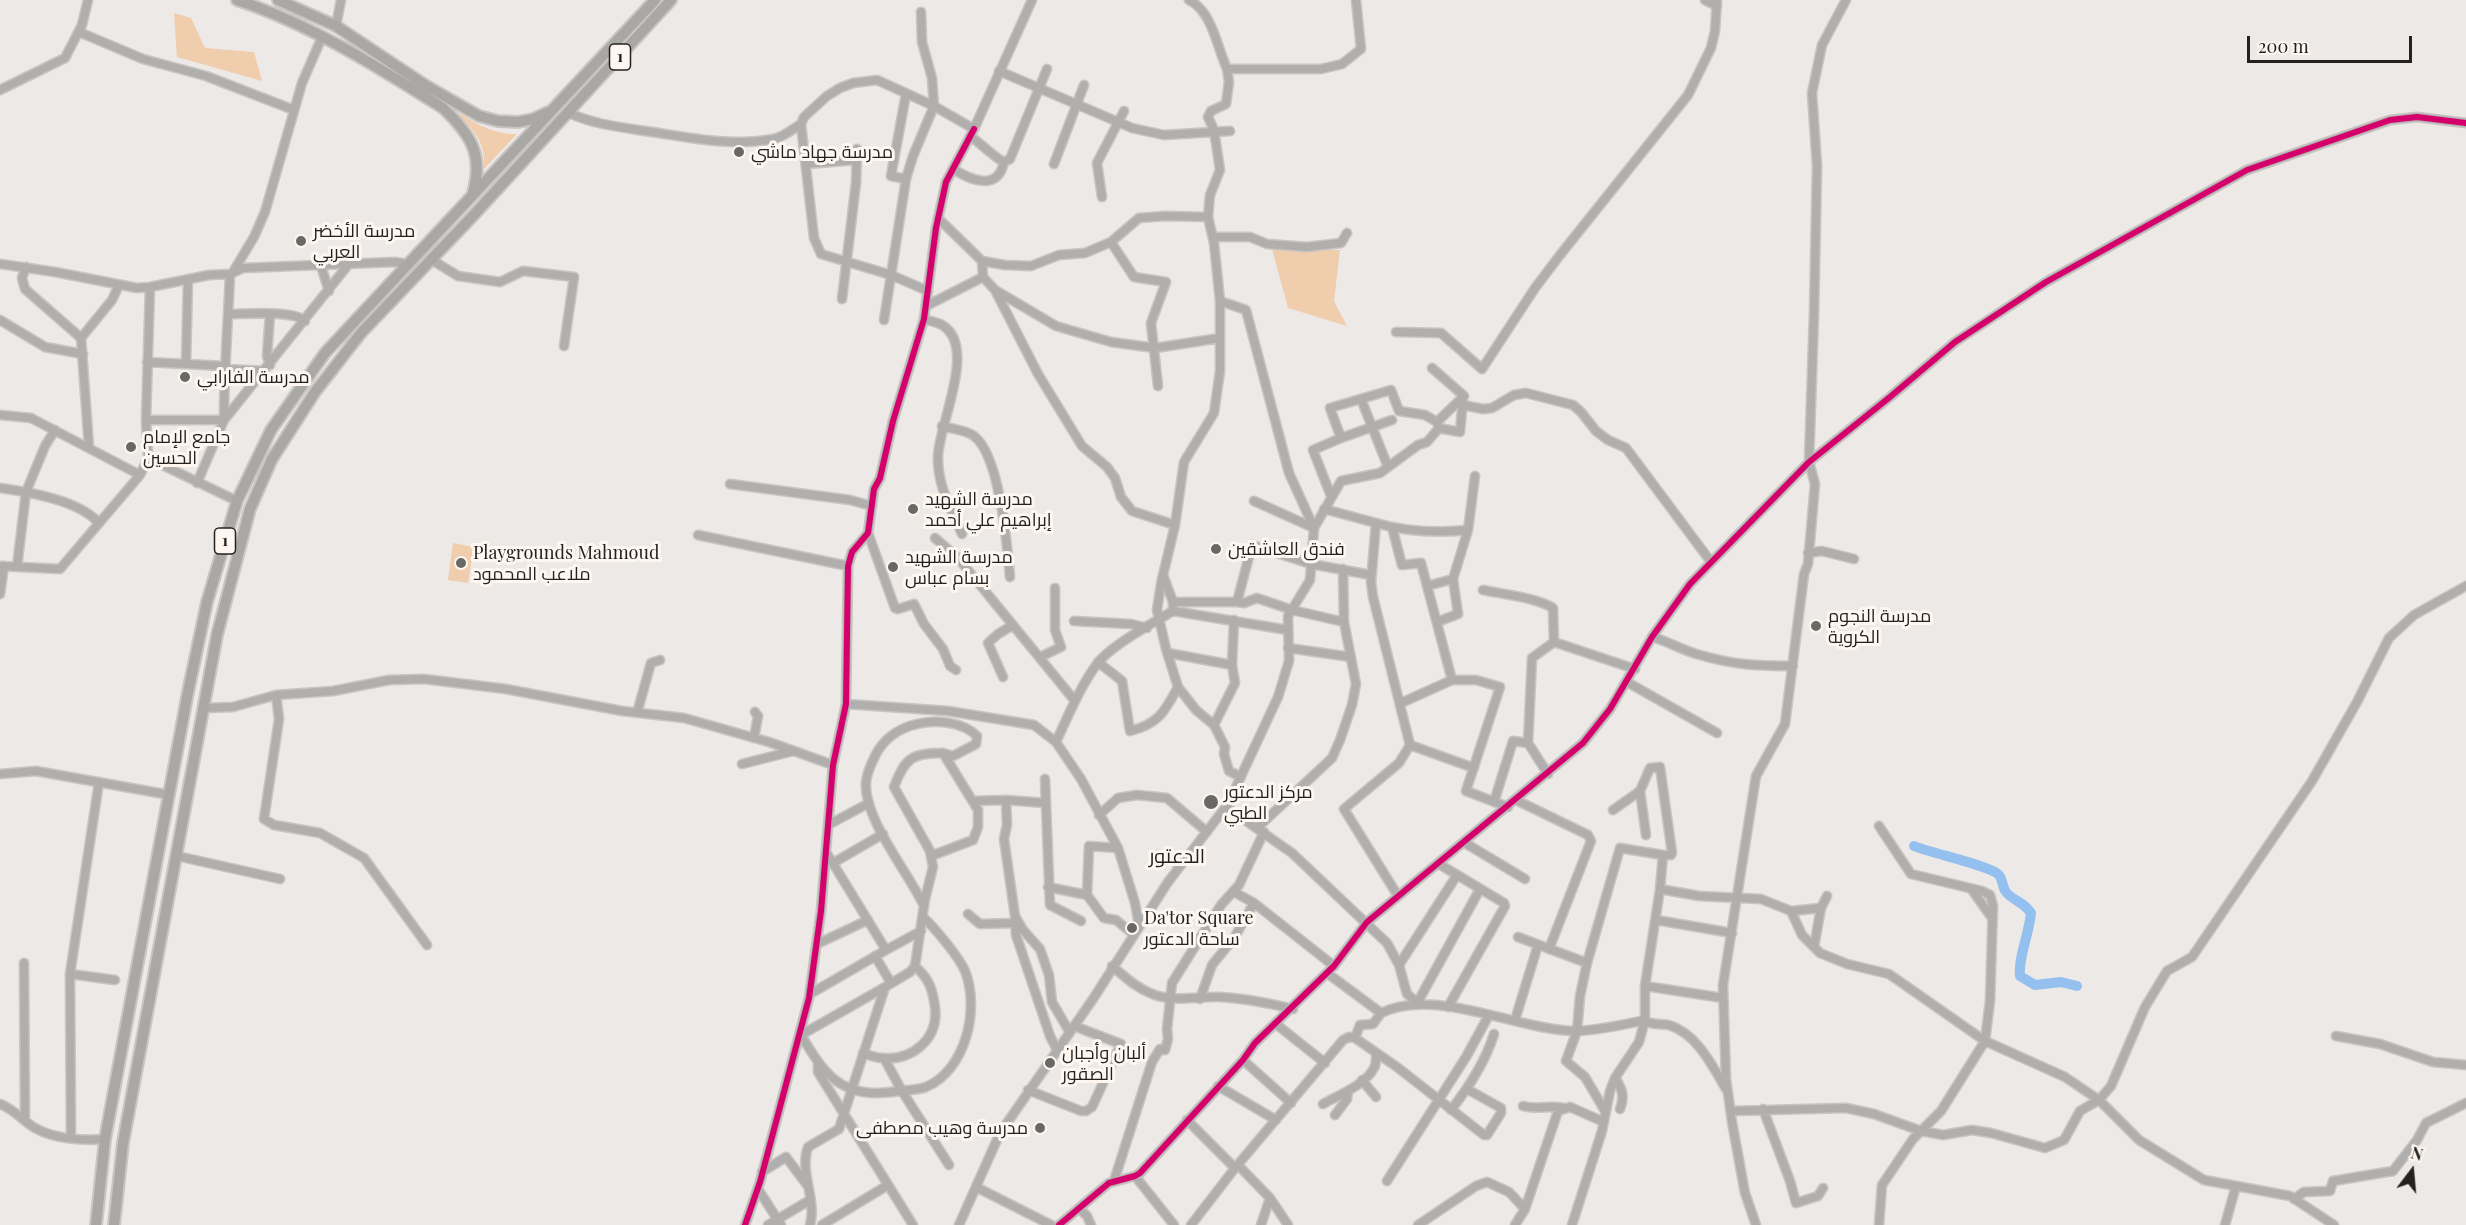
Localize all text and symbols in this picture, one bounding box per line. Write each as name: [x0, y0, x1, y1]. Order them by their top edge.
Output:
scale bar: [2250, 24, 2415, 62]
text: 200 m: [2258, 34, 2309, 58]
road number: 1: [610, 44, 630, 70]
place label: مدرسة جهاد ماشي: [751, 141, 893, 163]
marker: مدرسة جهاد ماشي: [732, 145, 746, 159]
place label: مدرسة الأخضر العربي: [313, 220, 415, 262]
marker: مدرسة الأخضر العربي: [294, 234, 308, 248]
place label: مدرسة الفارابي: [197, 366, 310, 388]
marker: مدرسة الفارابي: [178, 370, 192, 384]
place label: جامع الإمام الحسين: [143, 426, 230, 468]
marker: جامع الإمام الحسين: [124, 440, 138, 454]
place label: مدرسة الشهيد إبراهيم علي أحمد: [925, 488, 1052, 530]
marker: مدرسة الشهيد إبراهيم علي أحمد: [906, 502, 920, 516]
road number: 1: [214, 528, 236, 554]
place label: فندق العاشقين: [1228, 538, 1345, 560]
place label: Playgrounds Mahmoud ملاعب المحمود: [473, 542, 659, 584]
marker: فندق العاشقين: [1209, 542, 1223, 556]
place label: مدرسة الشهيد بسام عباس: [905, 546, 1013, 588]
marker: Playgrounds Mahmoud ملاعب المحمود: [454, 556, 468, 570]
marker: مدرسة الشهيد بسام عباس: [886, 560, 900, 574]
place label: مدرسة النجوم الكروية: [1828, 605, 1931, 648]
marker: مدرسة النجوم الكروية: [1809, 619, 1823, 633]
place label: مركز الدعتور الطبي: [1224, 781, 1313, 824]
marker: مركز الدعتور الطبي: [1202, 793, 1220, 811]
district label: الدعتور: [1149, 845, 1205, 869]
place label: Da'tor Square ساحة الدعتور: [1144, 907, 1254, 950]
marker: Da'tor Square ساحة الدعتور: [1125, 921, 1139, 935]
place label: ألبان وأجبان الصقور: [1062, 1042, 1146, 1084]
marker: ألبان وأجبان الصقور: [1043, 1056, 1057, 1070]
place label: مدرسة وهيب مصطفى: [856, 1117, 1028, 1139]
marker: مدرسة وهيب مصطفى: [1033, 1121, 1047, 1135]
north arrow: [2382, 1141, 2442, 1201]
text: N: [2409, 1142, 2426, 1165]

